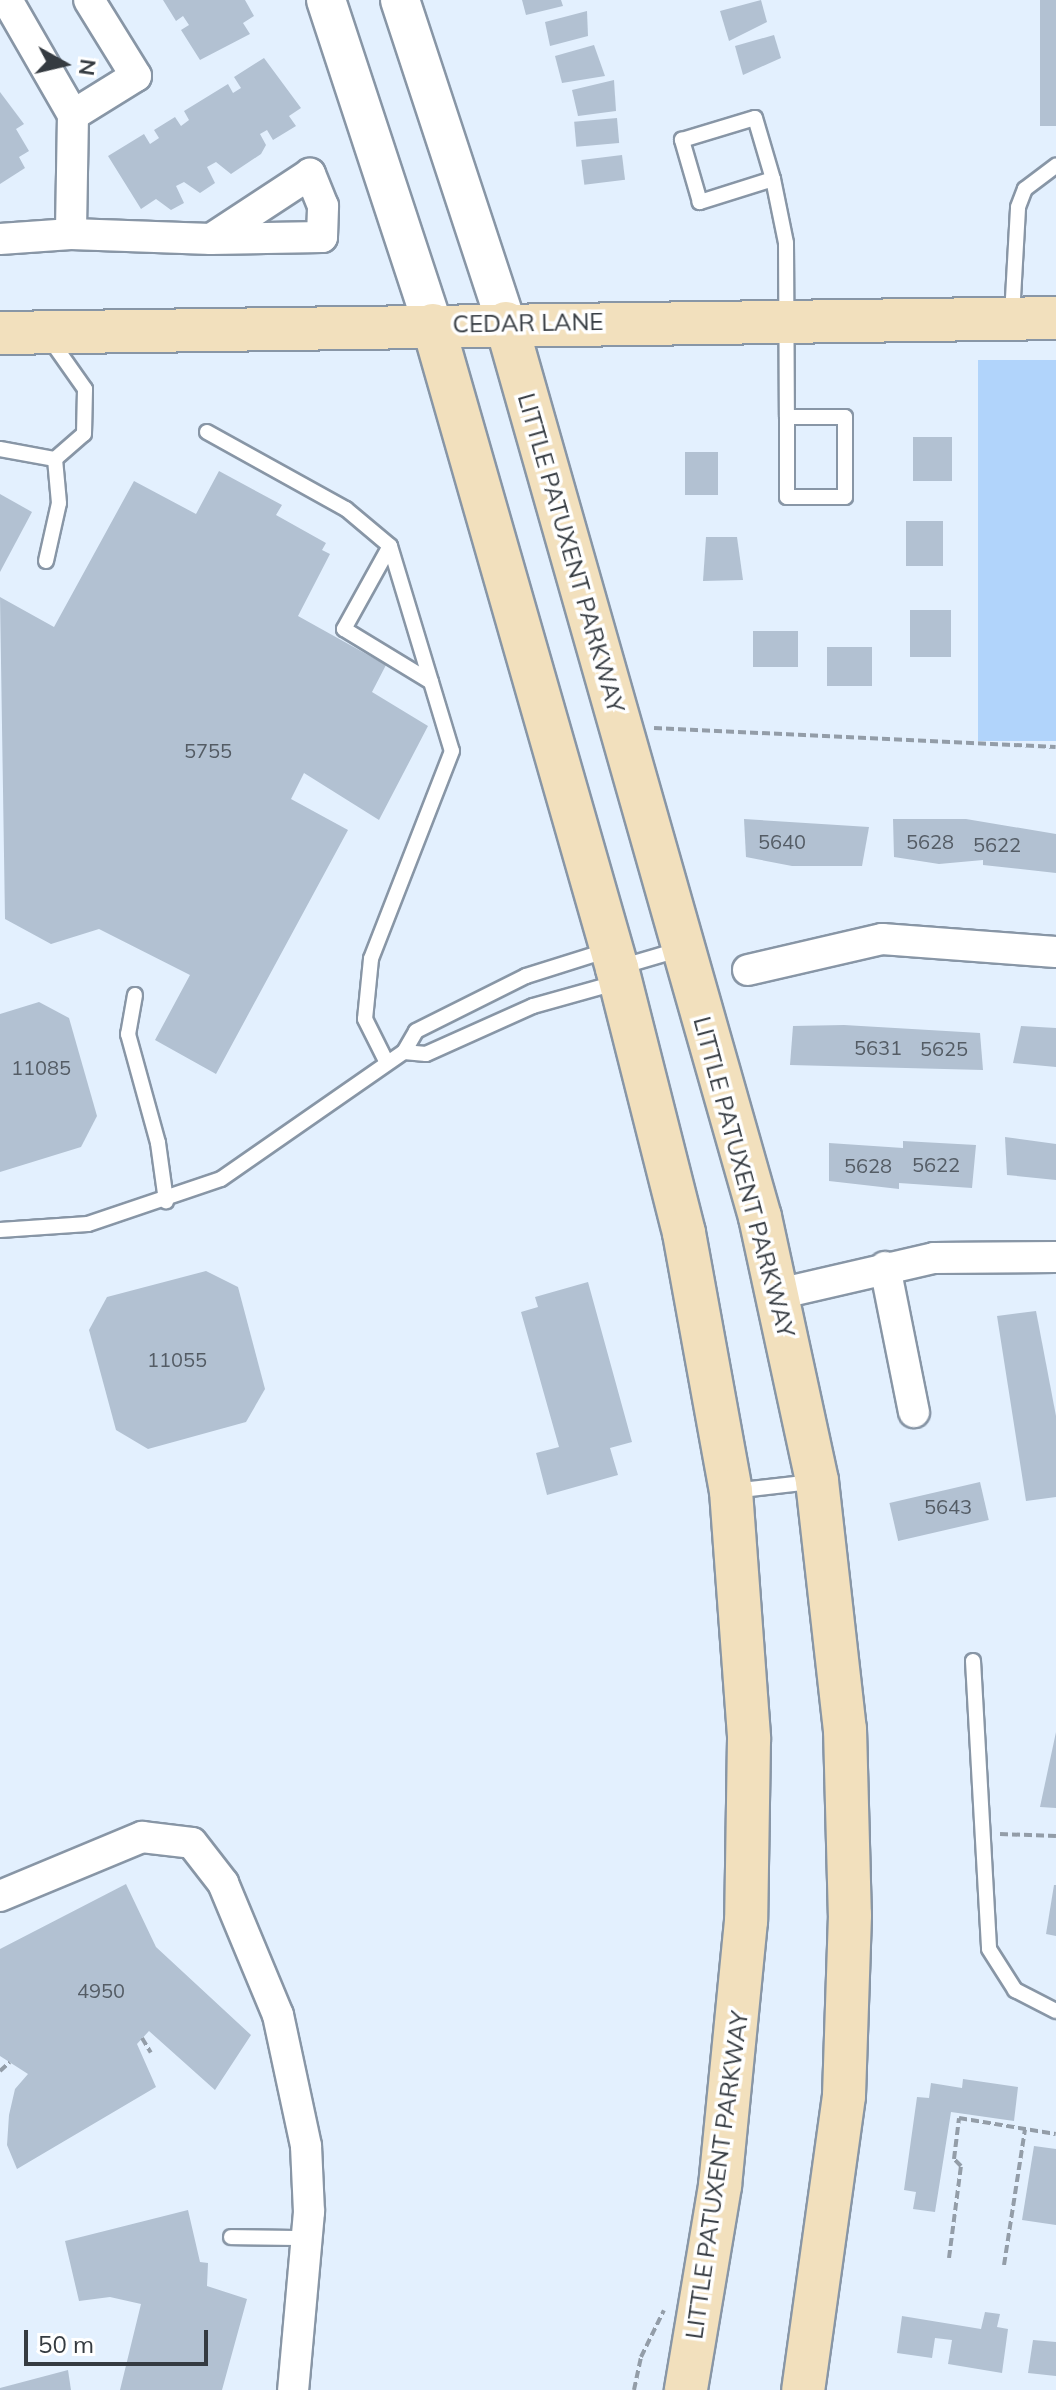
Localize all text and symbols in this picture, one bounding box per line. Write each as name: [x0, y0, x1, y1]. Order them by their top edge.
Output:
north arrow: [24, 24, 104, 104]
text: N: [73, 57, 103, 78]
street label: CEDAR LANE: [452, 307, 604, 339]
street label: LITTLE PATUXENT PARKWAY: [512, 390, 630, 716]
house number: 5755: [184, 738, 232, 762]
house number: 5640: [758, 829, 806, 853]
house number: 5628: [906, 829, 954, 853]
house number: 5622: [973, 832, 1021, 856]
street label: LITTLE PATUXENT PARKWAY: [687, 1013, 801, 1341]
house number: 5631: [854, 1035, 902, 1059]
house number: 5625: [920, 1036, 968, 1060]
house number: 11085: [11, 1055, 71, 1079]
house number: 5622: [912, 1152, 960, 1176]
house number: 5628: [844, 1153, 892, 1177]
house number: 11055: [147, 1347, 207, 1371]
house number: 5643: [924, 1494, 972, 1518]
house number: 4950: [77, 1978, 125, 2002]
street label: LITTLE PATUXENT PARKWAY: [680, 2009, 754, 2341]
scale bar: [28, 2314, 212, 2364]
text: 50 m: [38, 2329, 94, 2359]

